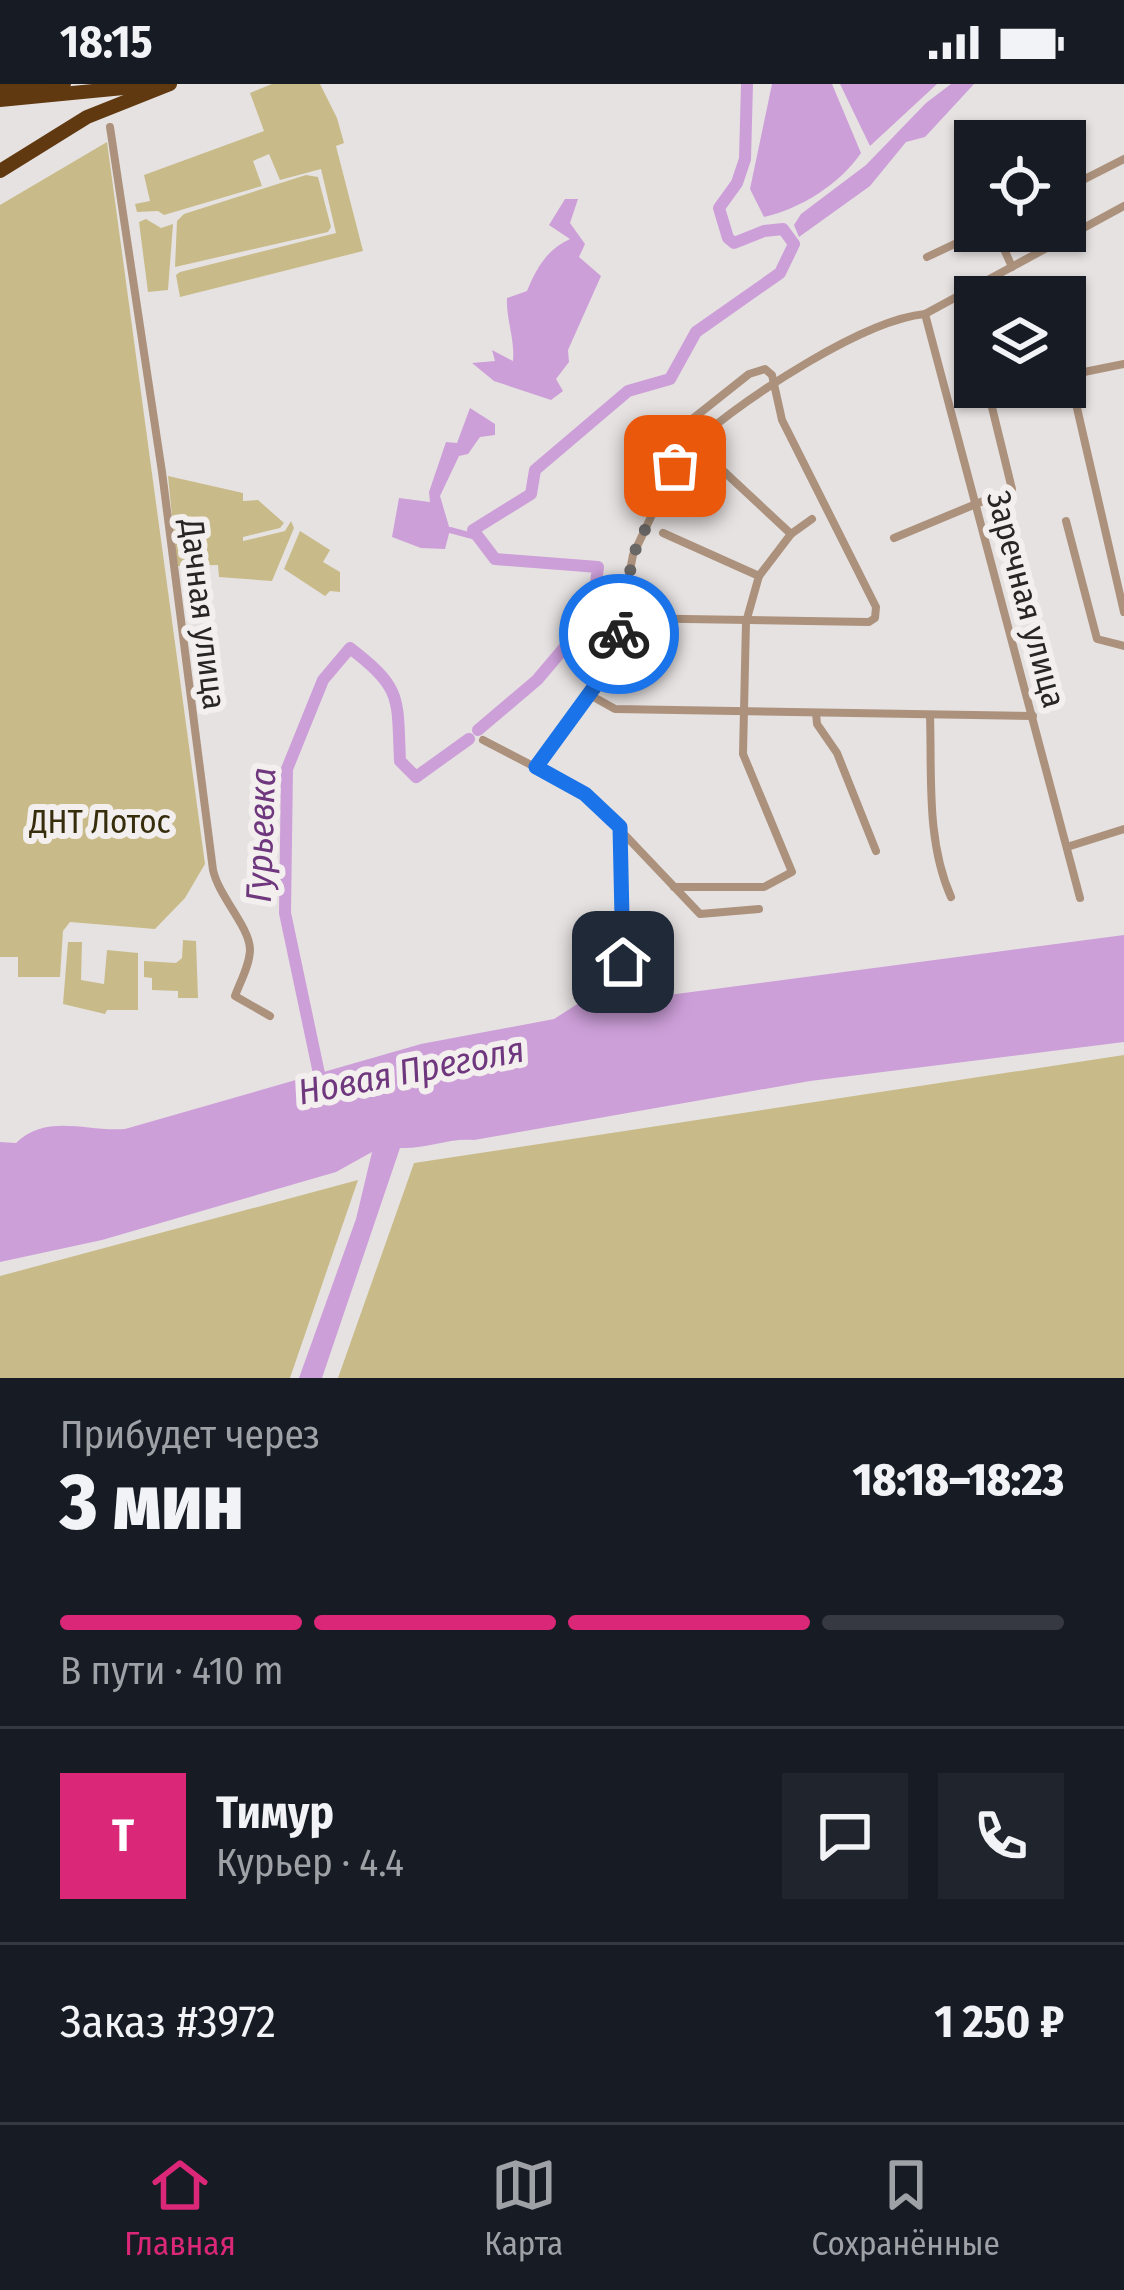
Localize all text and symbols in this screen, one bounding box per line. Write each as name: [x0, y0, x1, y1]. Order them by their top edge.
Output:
text: 18:15: [60, 15, 153, 69]
map controls: [954, 120, 1086, 408]
button: locate: [954, 120, 1086, 252]
button: layers: [954, 276, 1086, 408]
pin: [624, 415, 726, 517]
icon: bag: [642, 433, 708, 499]
street label: Заречная улица: [978, 487, 1074, 712]
street label: Дачная улица: [171, 516, 235, 712]
courier: [559, 574, 679, 694]
icon: bike: [586, 601, 652, 667]
water label: Гурьевка: [237, 767, 285, 903]
park label: ДНТ Лотос: [28, 802, 171, 842]
pin: [572, 911, 674, 1013]
icon: home: [590, 929, 656, 995]
water label: Новая Преголя: [294, 1027, 528, 1114]
text: Прибудет через: [60, 1412, 320, 1458]
text: 18:18–18:23: [853, 1453, 1064, 1507]
text: 3 мин: [60, 1456, 244, 1550]
text: В пути · 410 m: [60, 1648, 283, 1694]
button: chat: [782, 1773, 908, 1899]
button: phone: [938, 1773, 1064, 1899]
text: Тимур: [216, 1786, 334, 1840]
text: Т: [112, 1809, 134, 1863]
text: Курьер · 4.4: [216, 1840, 404, 1886]
text: Заказ #3972: [60, 1995, 276, 2049]
text: 1 250 ₽: [934, 1995, 1064, 2049]
tab: Главная: [124, 2152, 236, 2264]
tab: Карта: [484, 2152, 563, 2264]
tab: Сохранённые: [811, 2152, 1000, 2264]

